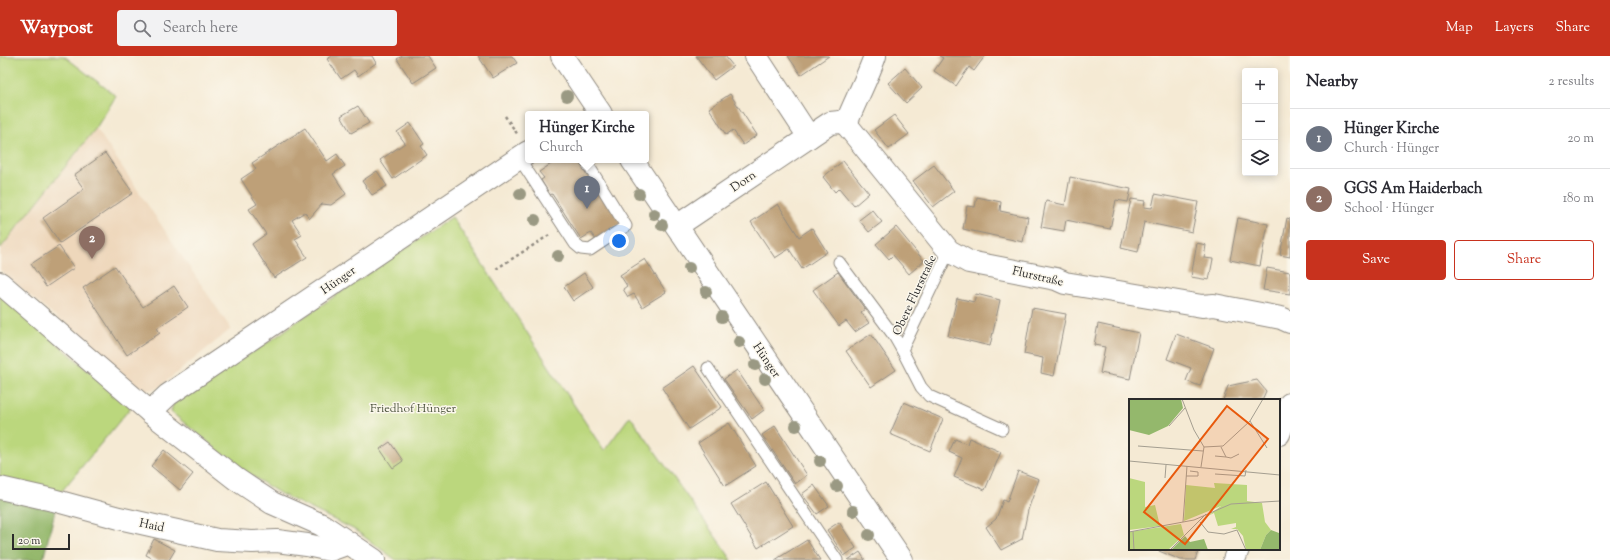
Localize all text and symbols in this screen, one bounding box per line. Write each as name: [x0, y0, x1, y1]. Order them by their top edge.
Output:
search box: [117, 10, 397, 46]
text: Waypost: [20, 15, 93, 42]
icon: search: [131, 17, 153, 39]
text: Search here: [163, 18, 238, 39]
text: Map: [1446, 18, 1473, 38]
text: Layers: [1495, 18, 1533, 38]
text: Share: [1555, 18, 1590, 38]
map controls: [1242, 68, 1278, 176]
button: +: [1242, 68, 1278, 104]
text: Nearby: [1306, 70, 1358, 94]
text: 2 results: [1549, 73, 1594, 91]
button: −: [1242, 104, 1278, 140]
popup: [525, 111, 649, 163]
text: Hünger Kirche: [539, 118, 635, 139]
text: Hünger Kirche: [1344, 119, 1439, 140]
text: 1: [1317, 130, 1321, 148]
text: 20 m: [1568, 130, 1594, 148]
text: Church: [539, 139, 583, 157]
button: layers: [1242, 140, 1278, 176]
text: Church · Hünger: [1344, 140, 1439, 158]
street label: Dorn: [727, 167, 760, 197]
pin: 1: [574, 176, 600, 209]
text: GGS Am Haiderbach: [1344, 179, 1483, 200]
text: 2: [1316, 190, 1322, 208]
text: 180 m: [1563, 190, 1594, 208]
text: School · Hünger: [1344, 200, 1434, 218]
pin: 2: [79, 226, 105, 259]
your location: [609, 231, 629, 251]
button: Save: [1306, 240, 1446, 280]
button: Share: [1454, 240, 1594, 280]
street label: Obere Flurstraße: [888, 252, 942, 339]
street label: Hünger: [317, 262, 360, 299]
street label: Flurstraße: [1010, 262, 1066, 292]
street label: Hünger: [748, 339, 785, 382]
inset map: [1129, 399, 1280, 550]
park label: Friedhof Hünger: [370, 400, 457, 418]
street label: Haid: [138, 515, 166, 537]
scale bar: [12, 532, 70, 551]
text: 20 m: [18, 533, 40, 549]

